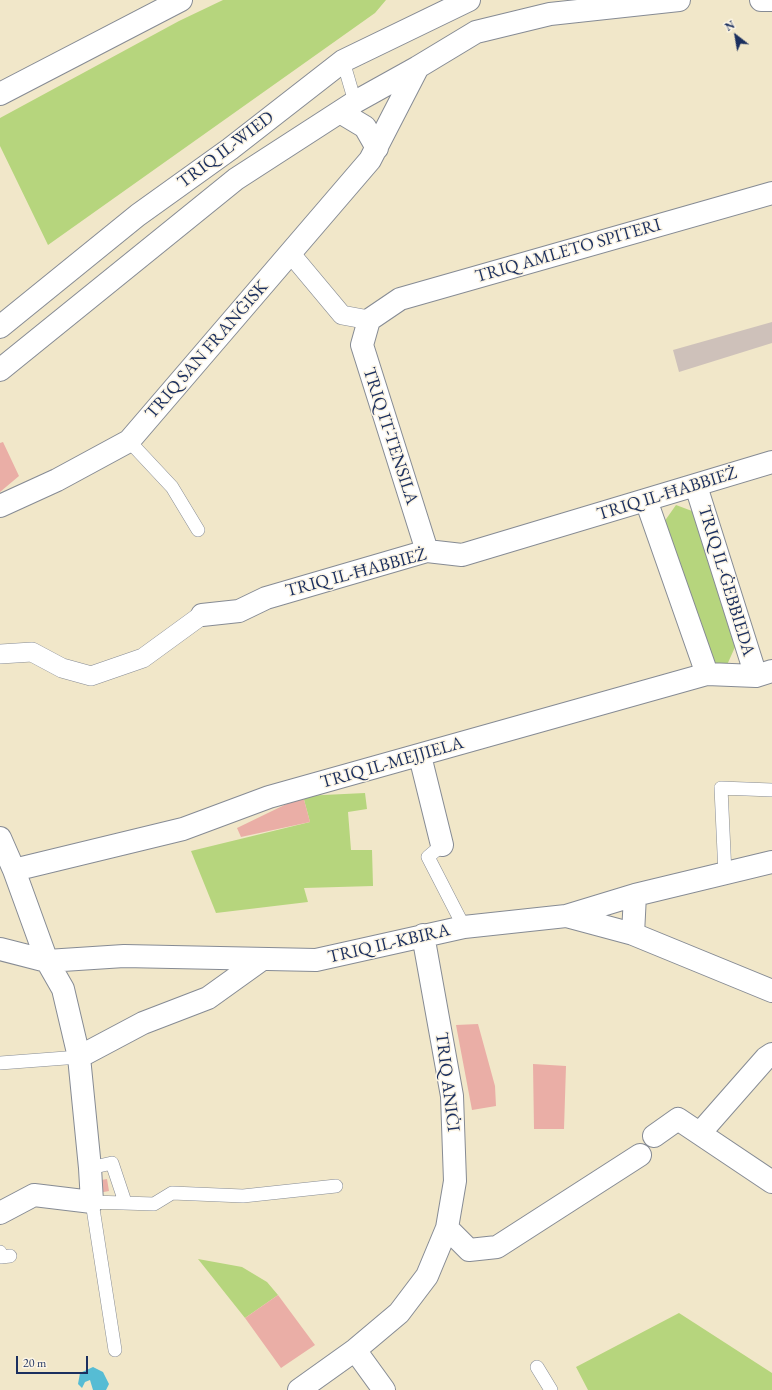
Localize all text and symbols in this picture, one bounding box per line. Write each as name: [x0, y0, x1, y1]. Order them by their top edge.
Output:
north arrow: [716, 16, 756, 56]
text: N: [722, 17, 737, 34]
street label: TRIQ IL-WIED: [174, 107, 278, 193]
street label: TRIQ AMLETO SPITERI: [473, 214, 663, 288]
street label: TRIQ SAN FRANĠISK: [141, 276, 273, 424]
street label: TRIQ IT-TENSILA: [358, 365, 422, 507]
street label: TRIQ IL-ĦABBIEŻ: [594, 462, 740, 526]
street label: TRIQ IL-ĠEBBIEDA: [693, 503, 759, 659]
street label: TRIQ IL-ĦABBIEŻ: [283, 544, 429, 602]
street label: TRIQ IL-MEJJIELA: [318, 732, 466, 794]
street label: TRIQ IL-KBIRA: [326, 919, 452, 969]
street label: TRIQ ANIĊI: [430, 1031, 464, 1133]
scale bar: [18, 1348, 90, 1374]
text: 20 m: [23, 1355, 46, 1371]

